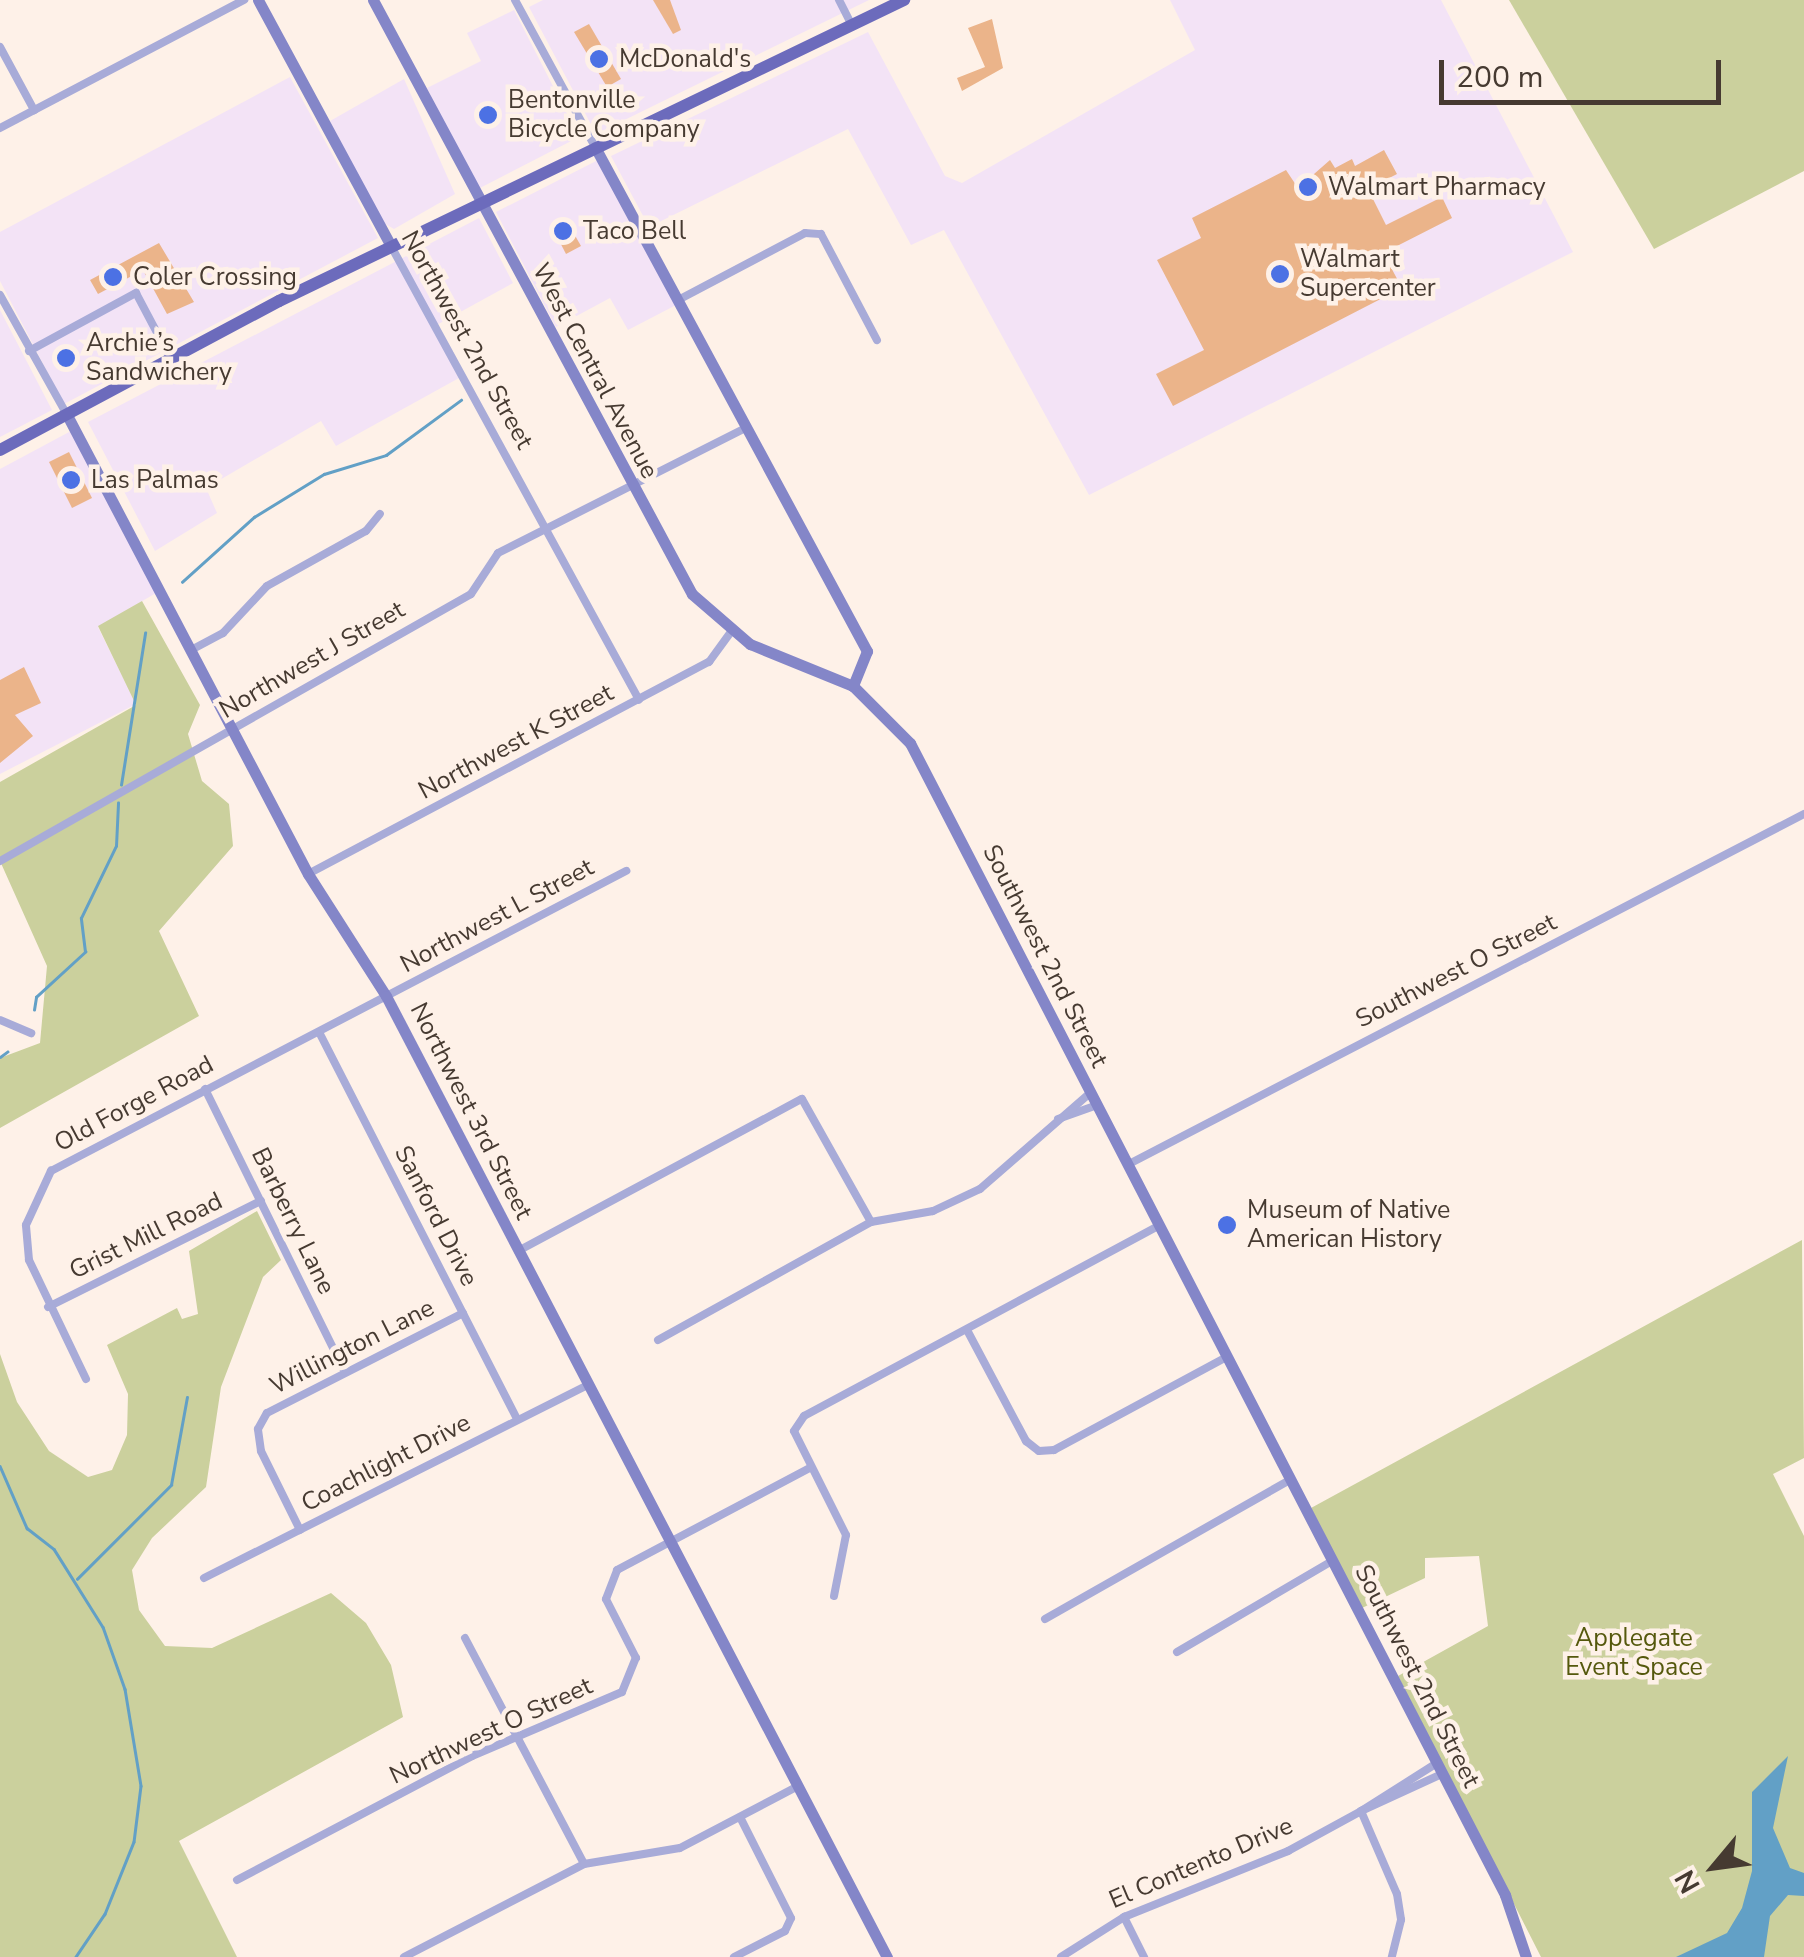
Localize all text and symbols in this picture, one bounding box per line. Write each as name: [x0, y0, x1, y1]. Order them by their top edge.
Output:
scale bar: [1444, 40, 1726, 102]
place label: McDonald's: [619, 44, 751, 74]
marker: McDonald's: [588, 48, 610, 70]
text: 200 m: [1456, 57, 1543, 98]
place label: Bentonville Bicycle Company: [508, 86, 700, 145]
marker: Bentonville Bicycle Company: [477, 104, 499, 126]
place label: Walmart Pharmacy: [1328, 172, 1546, 202]
marker: Walmart Pharmacy: [1297, 176, 1319, 198]
place label: Taco Bell: [583, 216, 686, 246]
marker: Taco Bell: [552, 220, 574, 242]
street label: Northwest 2nd Street: [395, 226, 539, 454]
place label: Walmart Supercenter: [1300, 245, 1436, 304]
street label: West Central Avenue: [526, 258, 664, 484]
place label: Coler Crossing: [133, 262, 297, 292]
marker: Walmart Supercenter: [1269, 263, 1291, 285]
marker: Coler Crossing: [102, 266, 124, 288]
place label: Archie’s Sandwichery: [86, 329, 232, 388]
marker: Archie’s Sandwichery: [55, 347, 77, 369]
place label: Las Palmas: [91, 465, 219, 495]
marker: Las Palmas: [60, 469, 82, 491]
street label: Northwest J Street: [214, 595, 410, 725]
street label: Northwest K Street: [413, 678, 619, 806]
street label: Southwest 2nd Street: [976, 840, 1114, 1072]
street label: Northwest L Street: [395, 852, 599, 980]
street label: Southwest O Street: [1351, 907, 1561, 1035]
street label: Northwest 3rd Street: [403, 998, 539, 1224]
street label: Old Forge Road: [49, 1049, 219, 1159]
street label: Sanford Drive: [388, 1141, 484, 1291]
street label: Barberry Lane: [245, 1143, 341, 1299]
street label: Grist Mill Road: [65, 1186, 227, 1286]
place label: Museum of Native American History: [1247, 1196, 1450, 1255]
marker: Museum of Native American History: [1216, 1214, 1238, 1236]
street label: Willington Lane: [265, 1293, 439, 1401]
street label: Coachlight Drive: [297, 1408, 475, 1518]
street label: Southwest 2nd Street: [1348, 1560, 1486, 1792]
park label: Applegate Event Space: [1565, 1624, 1703, 1683]
street label: Northwest O Street: [385, 1671, 597, 1791]
street label: El Contento Drive: [1105, 1811, 1297, 1915]
north arrow: [1664, 1817, 1764, 1917]
text: N: [1666, 1863, 1709, 1900]

